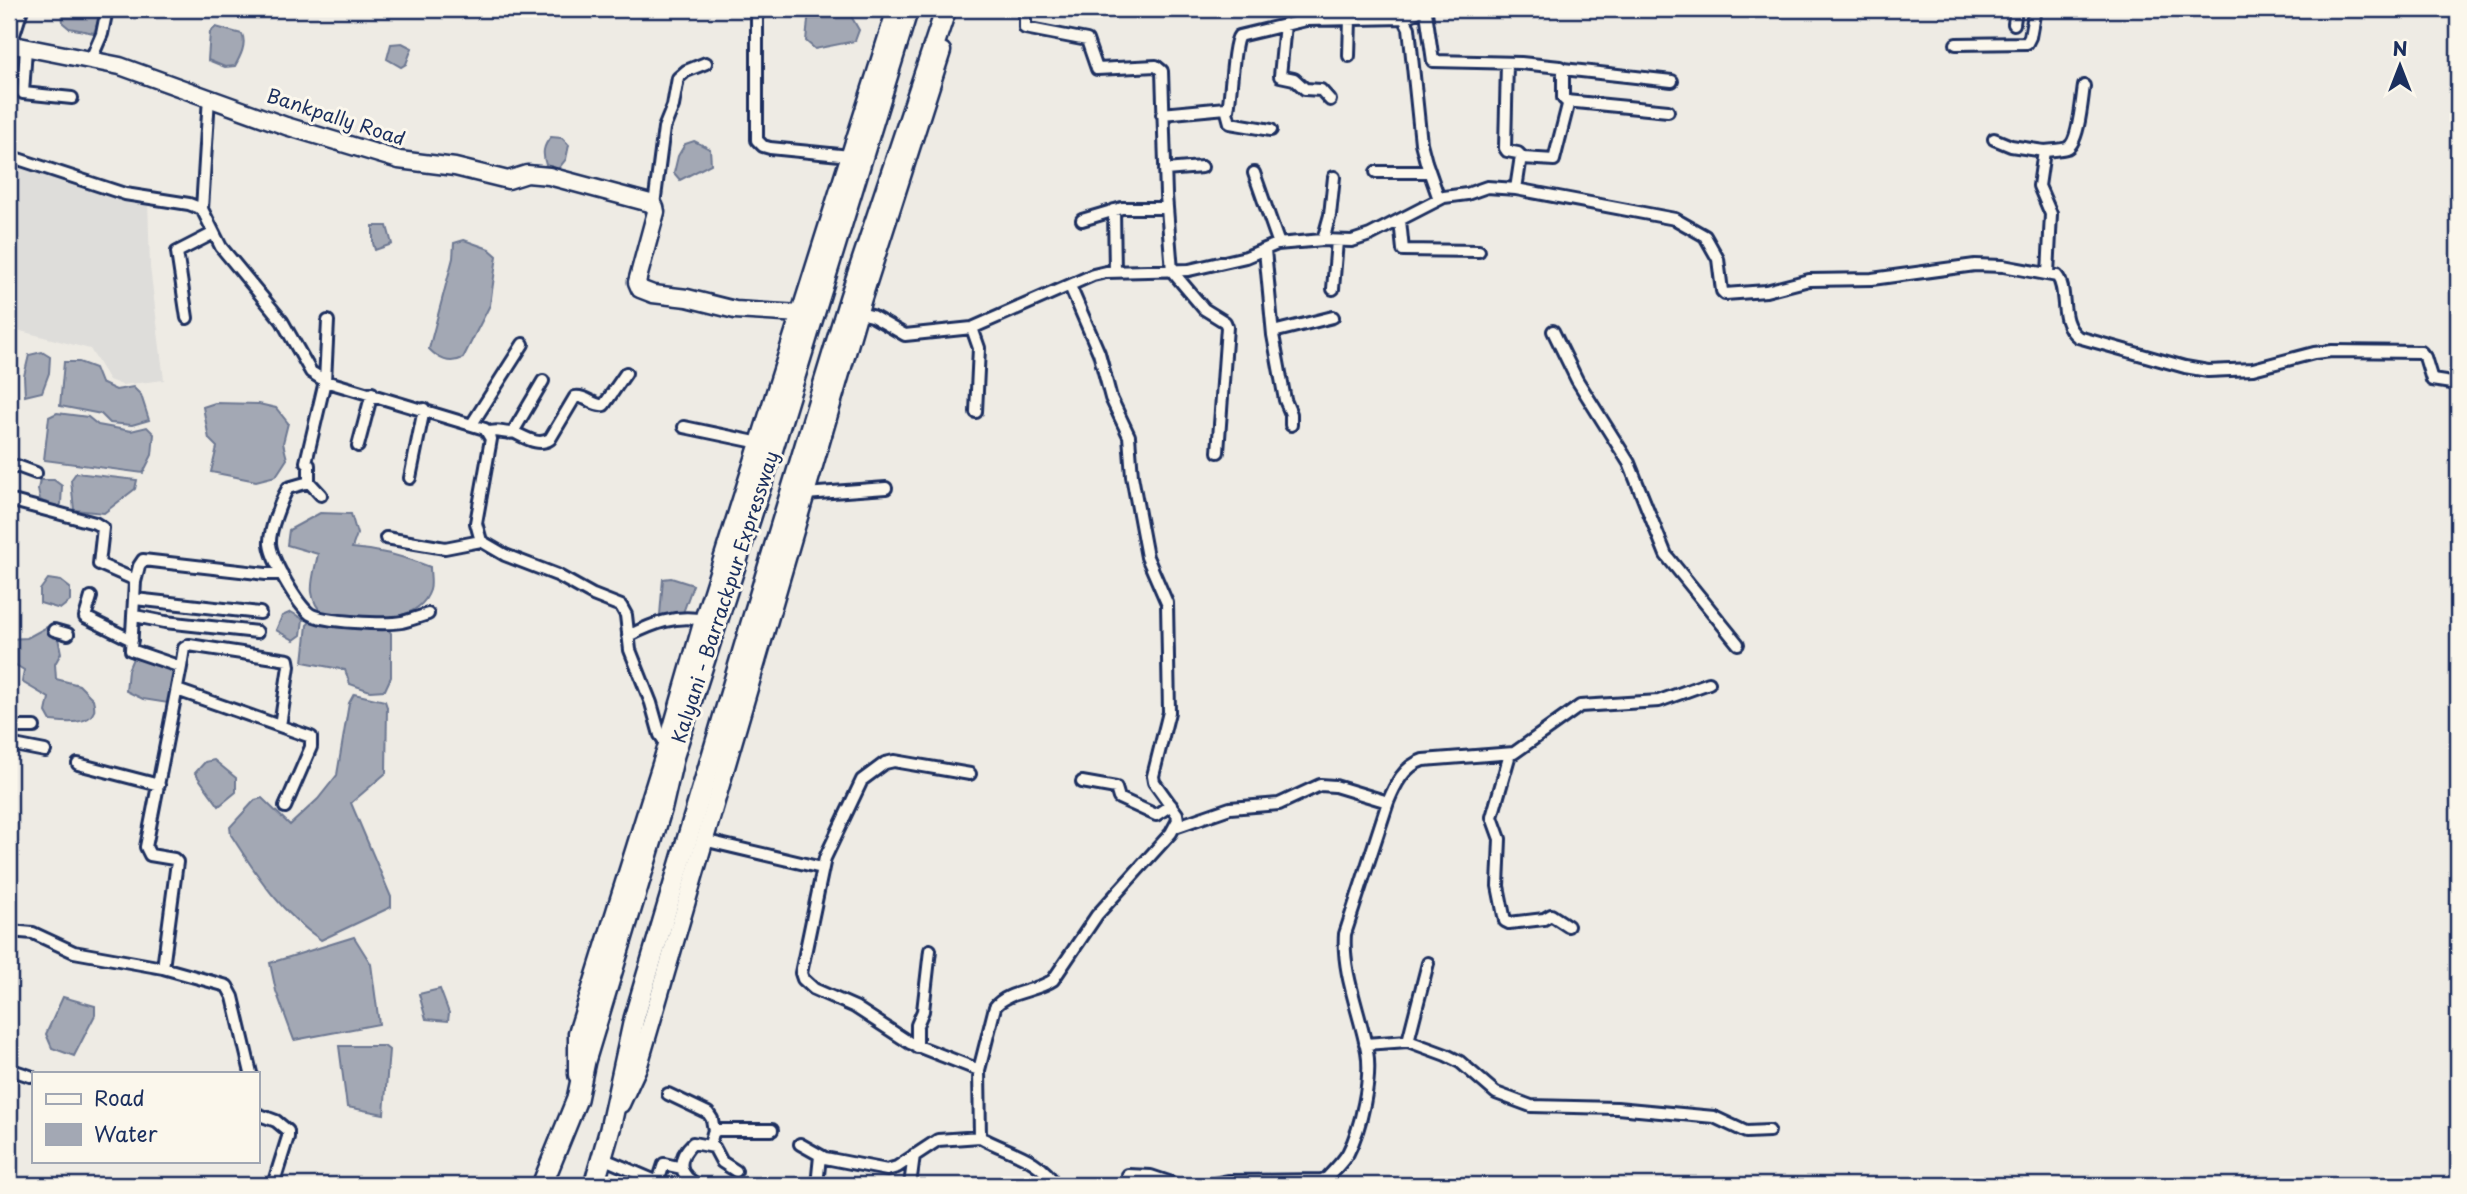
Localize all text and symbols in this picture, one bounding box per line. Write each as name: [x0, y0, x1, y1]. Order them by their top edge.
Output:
north arrow: [2366, 32, 2436, 102]
text: N: [2392, 34, 2408, 62]
street label: Bankpally Road: [263, 80, 409, 152]
street label: Kalyani - Barrackpur Expressway: [664, 447, 785, 746]
legend: [32, 1072, 259, 1162]
text: Road: [94, 1081, 145, 1113]
text: Water: [94, 1117, 158, 1149]

